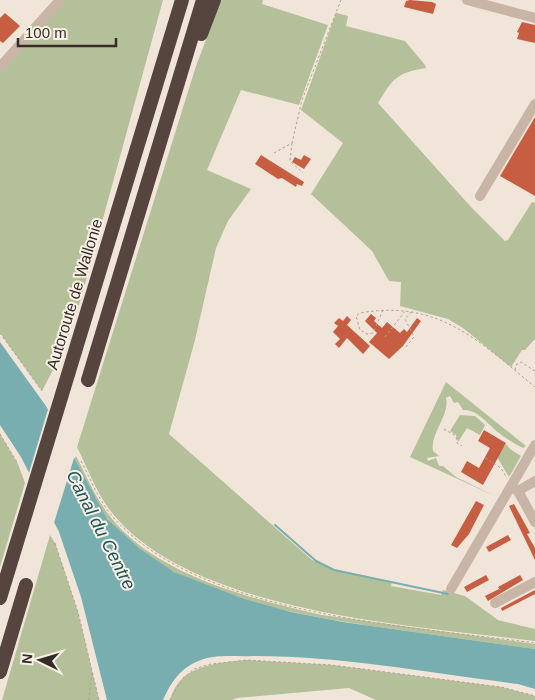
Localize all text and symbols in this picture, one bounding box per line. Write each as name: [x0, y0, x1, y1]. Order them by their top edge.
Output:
scale bar: [18, 15, 115, 47]
text: 100 m: [25, 24, 67, 41]
street label: Autoroute de Wallonie: [43, 217, 106, 372]
water label: Canal du Centre: [62, 467, 140, 593]
north arrow: [15, 635, 65, 685]
text: N: [19, 653, 35, 665]

